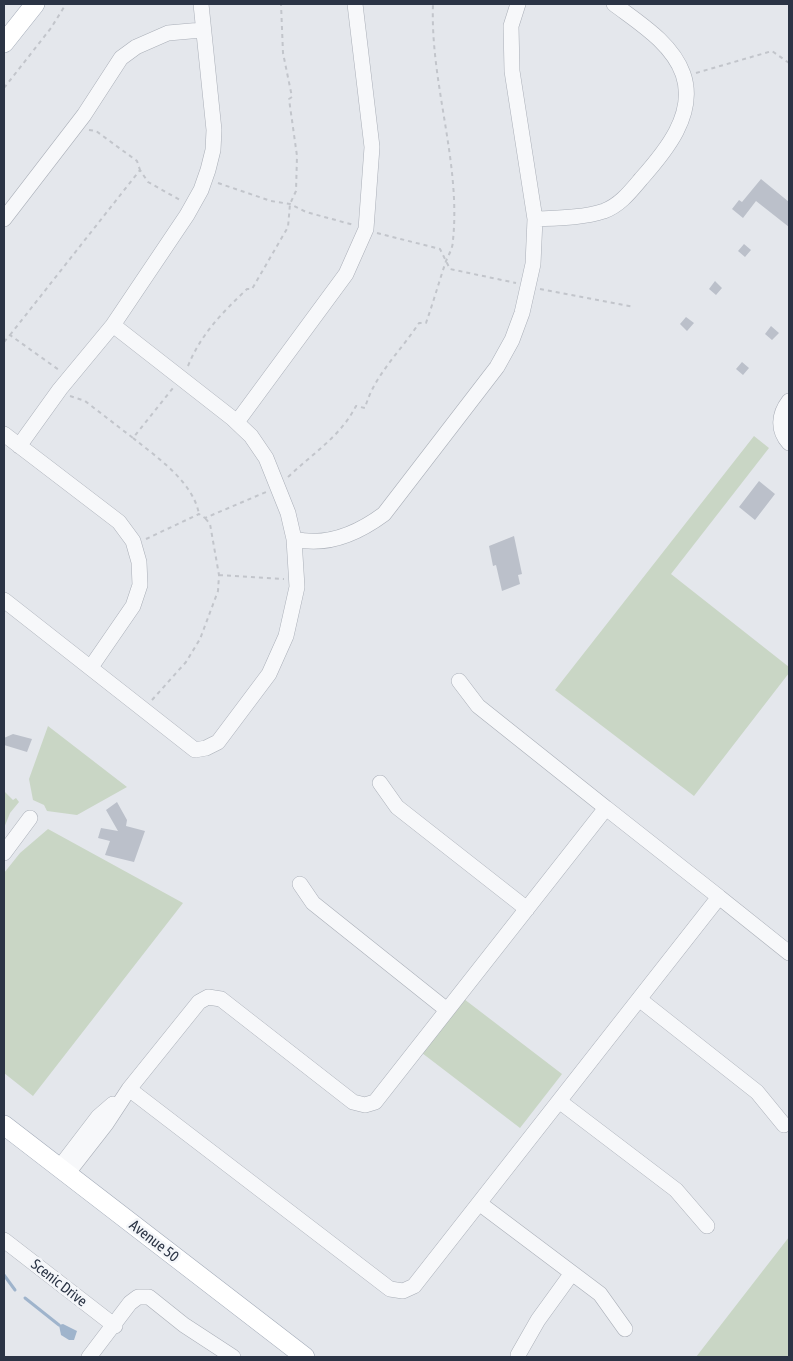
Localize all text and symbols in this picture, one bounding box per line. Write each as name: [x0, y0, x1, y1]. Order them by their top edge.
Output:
street label: Avenue 50: [126, 1216, 182, 1266]
street label: Scenic Drive: [27, 1256, 91, 1310]

